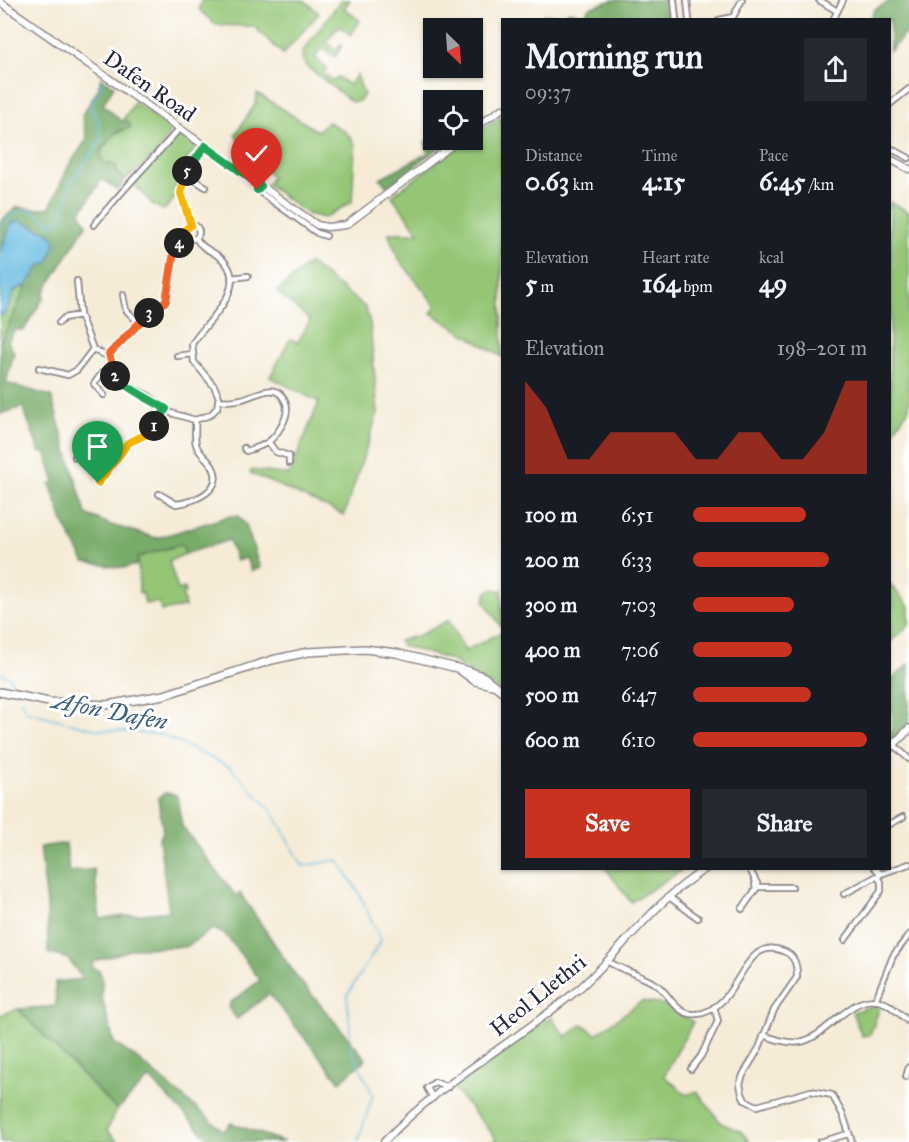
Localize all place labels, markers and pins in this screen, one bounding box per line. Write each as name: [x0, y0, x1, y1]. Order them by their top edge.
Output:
pin: [231, 128, 282, 190]
pin: 5: [172, 156, 202, 186]
pin: 4: [164, 228, 194, 258]
pin: 3: [134, 298, 164, 328]
pin: 2: [100, 361, 130, 391]
pin: 1: [139, 411, 169, 441]
pin: [72, 421, 123, 483]

